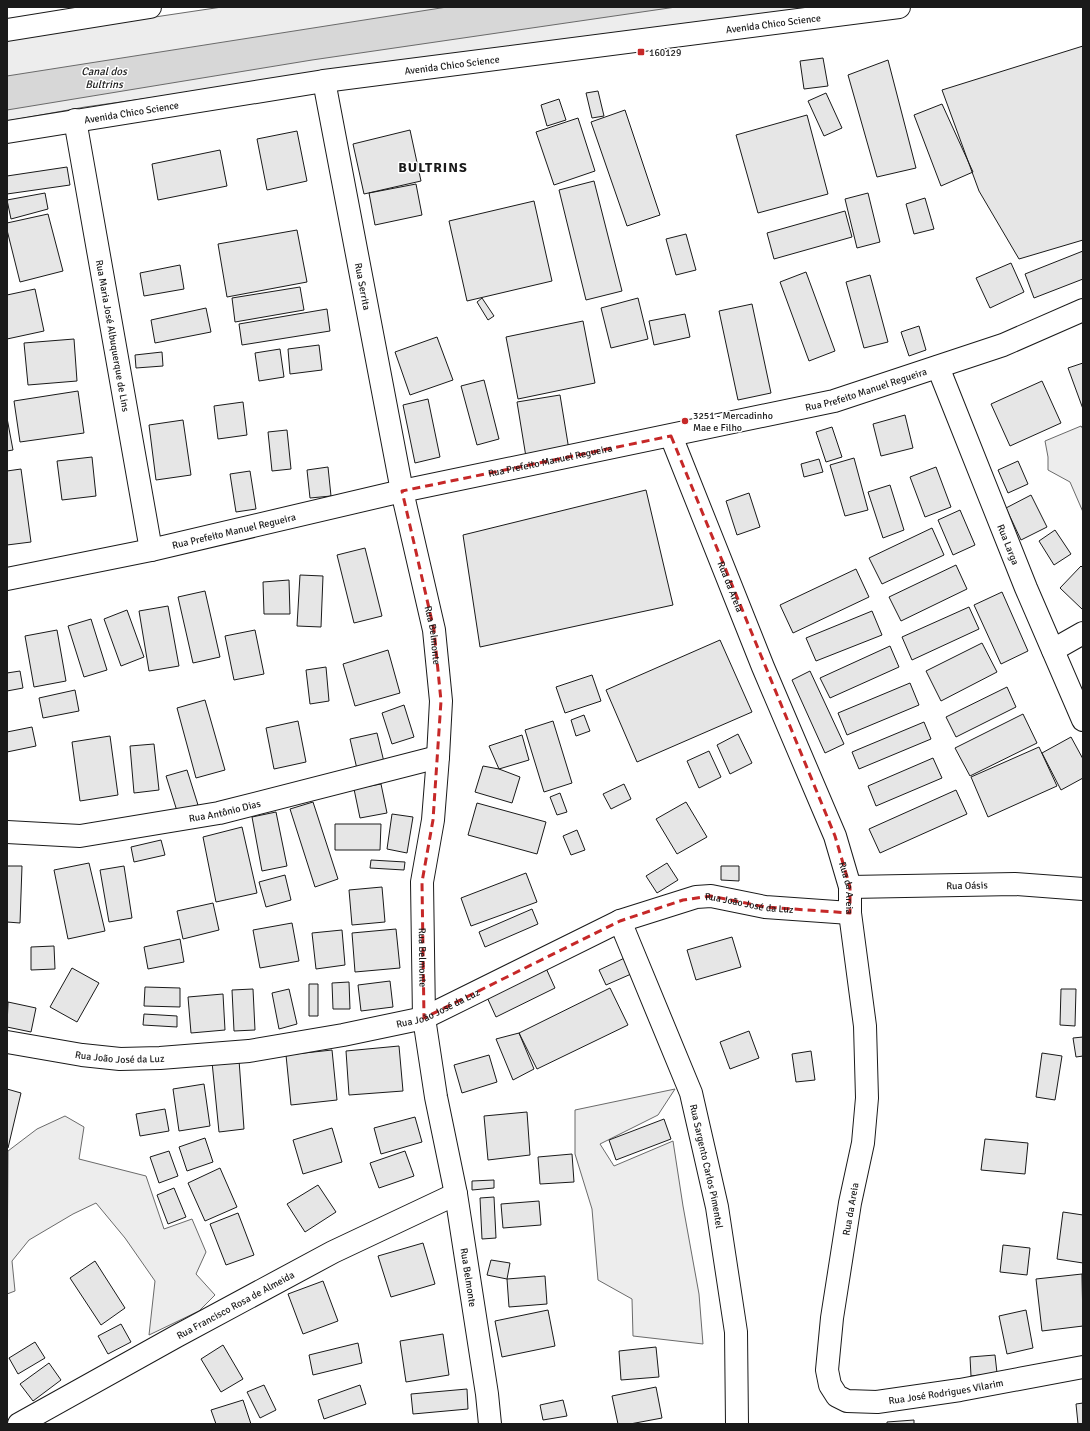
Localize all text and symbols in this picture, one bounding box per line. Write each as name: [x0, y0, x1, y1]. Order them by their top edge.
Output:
street label: Avenida Chico Science: [725, 12, 822, 36]
marker: 160129: [636, 47, 646, 57]
place label: 160129: [649, 47, 681, 59]
street label: Avenida Chico Science: [404, 53, 500, 78]
water label: Canal dos Bultrins: [81, 65, 128, 91]
street label: Avenida Chico Science: [83, 99, 180, 127]
district label: BULTRINS: [398, 159, 468, 176]
street label: Rua Maria José Albuquerque de Lins: [93, 259, 132, 413]
street label: Rua Serrita: [352, 262, 372, 311]
street label: Rua Prefeito Manuel Regueira: [804, 366, 929, 414]
place label: 3251 - Mercadinho Mae e Filho: [693, 410, 773, 434]
marker: 3251 - Mercadinho Mae e Filho: [680, 416, 690, 426]
street label: Rua Prefeito Manuel Regueira: [487, 442, 614, 480]
street label: Rua Prefeito Manuel Regueira: [171, 511, 297, 552]
street label: Rua Larga: [994, 523, 1021, 567]
street label: Rua da Areia: [715, 560, 746, 614]
street label: Rua Belmonte: [422, 605, 442, 665]
street label: Rua Antônio Dias: [188, 797, 263, 825]
street label: Rua da Areia: [836, 860, 855, 914]
street label: Rua Oásis: [946, 879, 989, 892]
street label: Rua João José da Luz: [705, 891, 794, 916]
street label: Rua Belmonte: [416, 928, 429, 987]
street label: Rua João José da Luz: [395, 986, 482, 1031]
street label: Rua João José da Luz: [74, 1049, 165, 1066]
street label: Rua Sargento Carlos Pimentel: [687, 1103, 725, 1229]
street label: Rua da Areia: [840, 1182, 862, 1237]
street label: Rua Belmonte: [457, 1247, 478, 1308]
street label: Rua Francisco Rosa de Almeida: [175, 1269, 297, 1342]
street label: Rua José Rodrigues Vilarim: [888, 1377, 1005, 1407]

